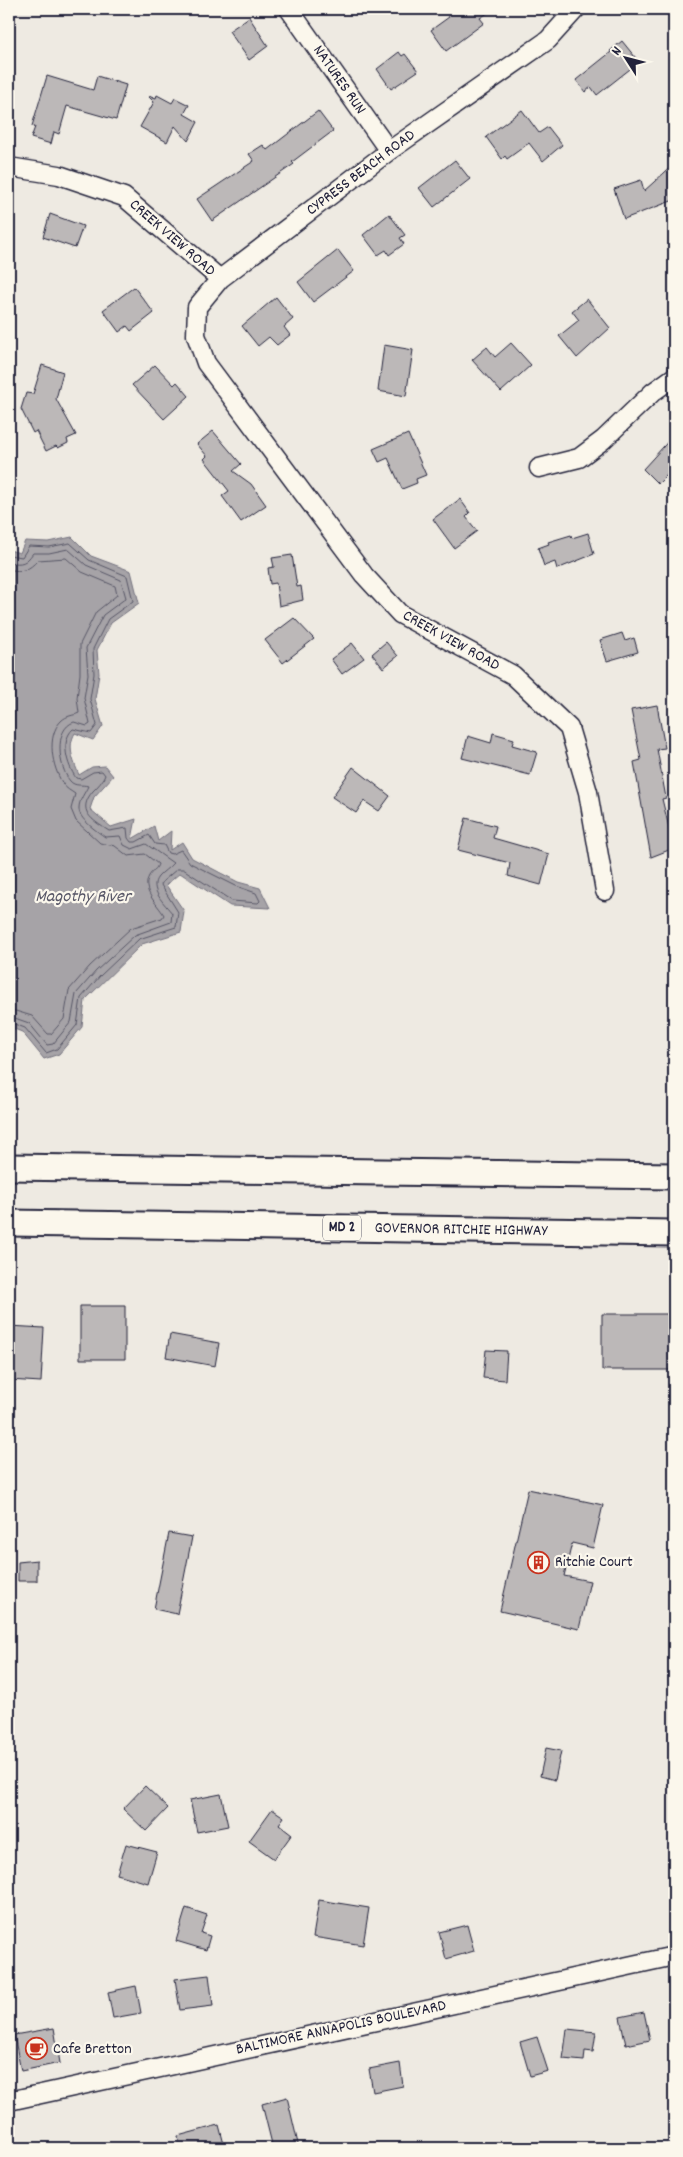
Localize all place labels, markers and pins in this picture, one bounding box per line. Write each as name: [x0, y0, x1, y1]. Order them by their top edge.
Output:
building icon: Ritchie Court: [527, 1550, 551, 1574]
place label: Ritchie Court: [555, 1551, 633, 1574]
cafe icon: Cafe Bretton: [25, 2037, 49, 2061]
place label: Cafe Bretton: [53, 2038, 132, 2061]

